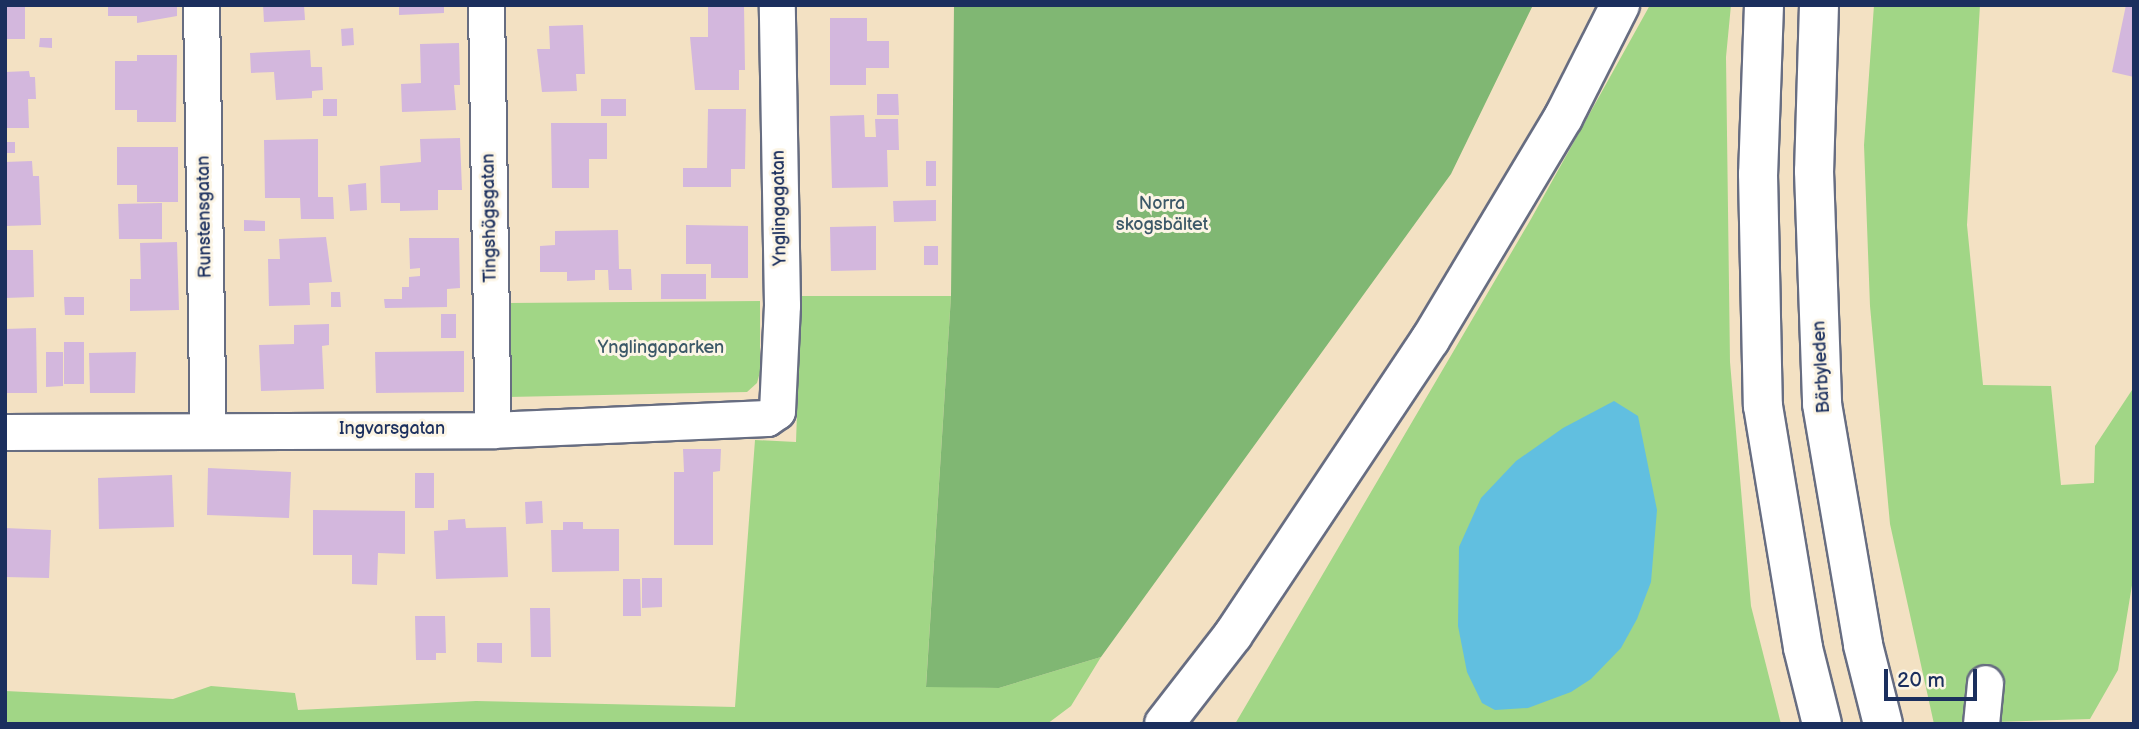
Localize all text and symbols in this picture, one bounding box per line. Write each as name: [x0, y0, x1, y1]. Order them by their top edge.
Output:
street label: Ynglingagatan: [768, 150, 792, 266]
street label: Tingshögsgatan: [478, 153, 502, 283]
street label: Runstensgatan: [193, 156, 217, 278]
park label: Norra skogsbältet: [1116, 194, 1208, 236]
street label: Bärbyleden: [1809, 320, 1835, 414]
park label: Ynglingaparken: [598, 337, 724, 359]
street label: Ingvarsgatan: [339, 418, 445, 440]
scale bar: [1887, 656, 1980, 700]
text: 20 m: [1897, 668, 1945, 693]

